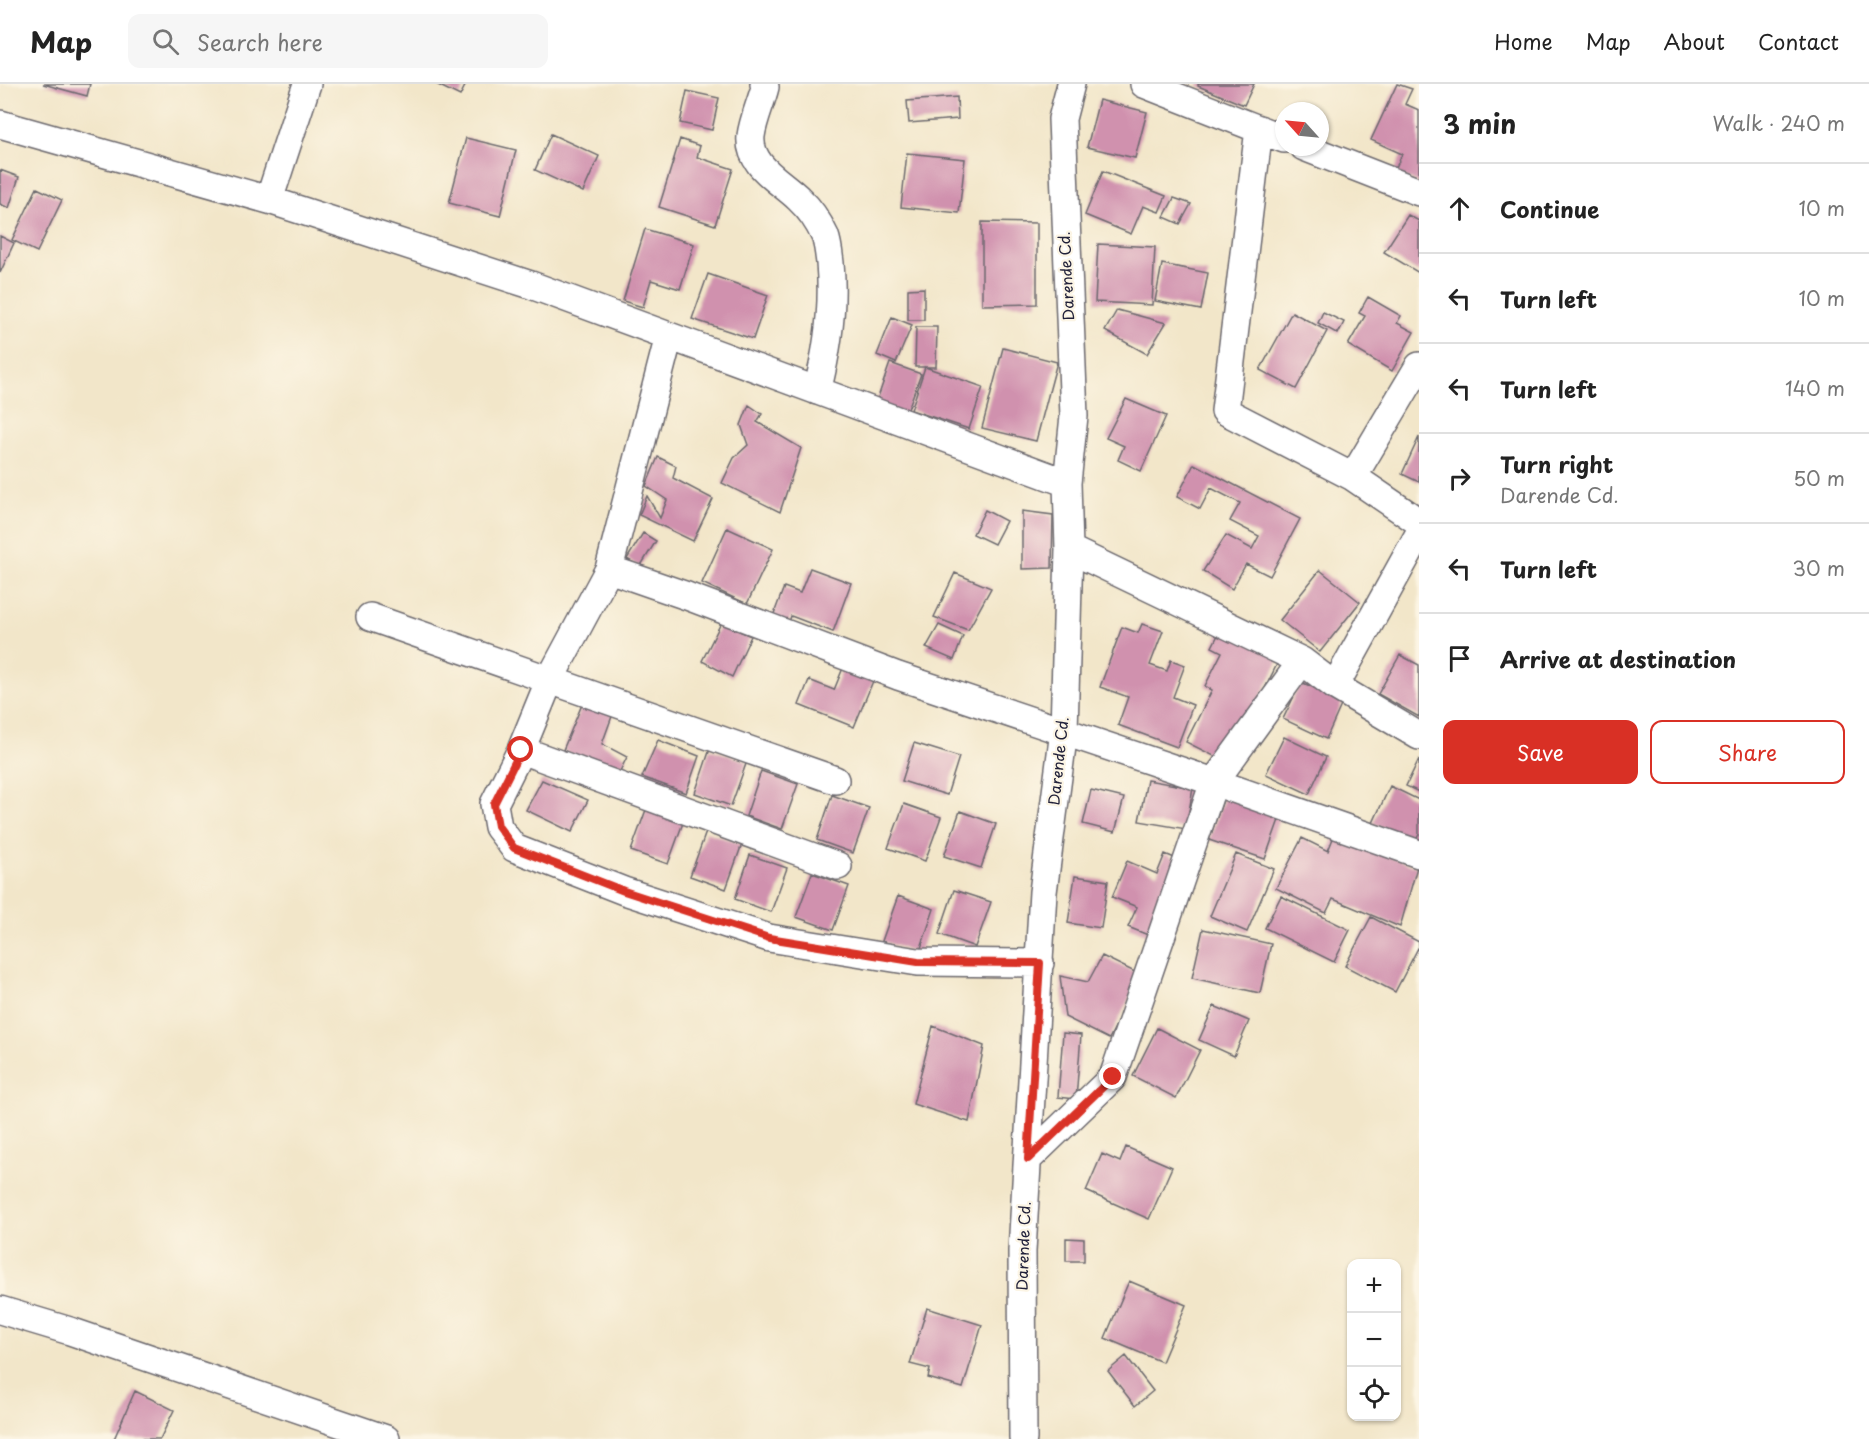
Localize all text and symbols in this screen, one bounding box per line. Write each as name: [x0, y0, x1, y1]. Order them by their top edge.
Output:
search box: [128, 14, 548, 68]
text: Map: [30, 20, 92, 63]
icon: search: [149, 25, 182, 58]
text: Search here: [197, 25, 323, 58]
text: Home: [1494, 25, 1553, 57]
text: Map: [1586, 25, 1631, 57]
text: About: [1664, 25, 1725, 57]
text: Contact: [1758, 25, 1839, 57]
north arrow: [1275, 102, 1329, 156]
text: 3 min: [1443, 104, 1516, 143]
text: Walk · 240 m: [1712, 108, 1845, 138]
icon: ahead: [1443, 192, 1476, 225]
text: Continue: [1500, 192, 1599, 225]
text: 10 m: [1798, 193, 1845, 223]
street label: Darende Cd.: [1052, 231, 1079, 321]
icon: left: [1443, 282, 1476, 315]
text: Turn left: [1500, 282, 1597, 315]
text: 10 m: [1798, 283, 1845, 313]
icon: left: [1443, 372, 1476, 405]
text: Turn left: [1500, 372, 1597, 405]
text: 140 m: [1785, 373, 1845, 403]
text: Turn right: [1500, 447, 1613, 480]
icon: right: [1443, 462, 1476, 495]
text: 50 m: [1793, 463, 1845, 493]
text: Darende Cd.: [1500, 480, 1619, 510]
icon: left: [1443, 552, 1476, 585]
text: Turn left: [1500, 552, 1597, 585]
text: 30 m: [1792, 553, 1845, 583]
icon: arrive: [1443, 642, 1476, 675]
text: Arrive at destination: [1500, 642, 1736, 675]
street label: Darende Cd.: [1041, 715, 1074, 806]
button: Save: [1443, 720, 1638, 784]
button: Share: [1650, 720, 1845, 784]
route start: [507, 736, 533, 762]
route end: [1099, 1063, 1125, 1089]
street label: Darende Cd.: [1009, 1201, 1036, 1291]
map controls: [1347, 1259, 1401, 1421]
button: +: [1347, 1259, 1401, 1313]
button: −: [1347, 1313, 1401, 1367]
button: locate: [1347, 1367, 1401, 1421]

